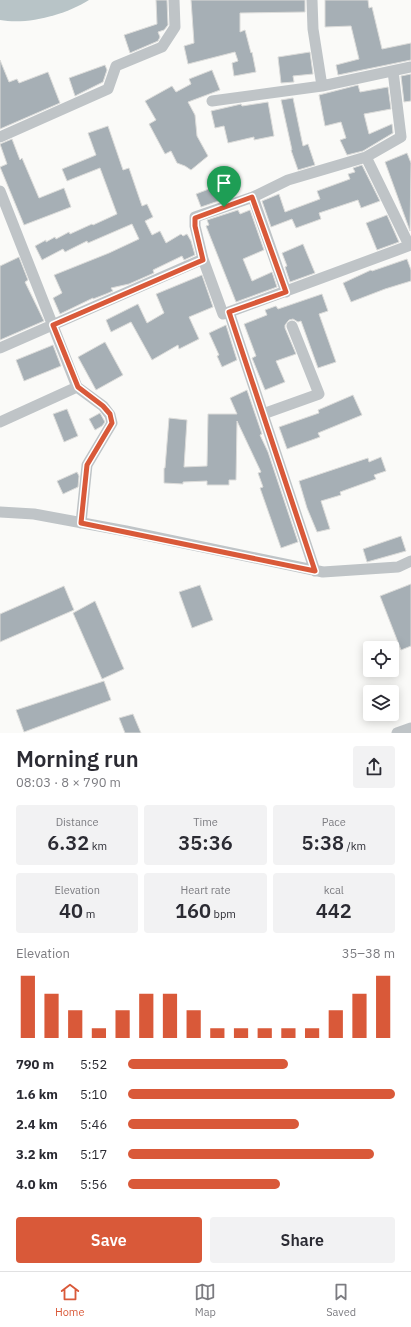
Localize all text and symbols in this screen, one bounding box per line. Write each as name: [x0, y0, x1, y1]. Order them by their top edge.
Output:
pin: [207, 166, 241, 207]
icon: arrive: [213, 172, 235, 194]
map controls: [363, 641, 399, 721]
button: locate: [363, 641, 399, 677]
button: layers: [363, 685, 399, 721]
text: Morning run: [16, 744, 139, 773]
button: share: [353, 746, 395, 788]
text: 08:03 · 8 × 790 m: [16, 774, 121, 791]
text: Distance: [56, 815, 99, 829]
text: Time: [193, 815, 218, 829]
text: Pace: [322, 815, 346, 829]
text: 6.32: [47, 829, 89, 856]
text: 35:36: [178, 829, 233, 856]
text: 5:38: [302, 829, 344, 856]
text: km: [89, 839, 107, 853]
text: /km: [344, 839, 366, 853]
text: Elevation: [54, 883, 100, 897]
text: Heart rate: [181, 883, 230, 897]
text: kcal: [324, 883, 344, 897]
text: 40: [59, 897, 83, 924]
text: 160: [175, 897, 211, 924]
text: 442: [316, 897, 352, 924]
text: m: [83, 907, 95, 921]
text: bpm: [211, 907, 236, 921]
text: Elevation: [16, 945, 70, 962]
text: 35–38 m: [342, 945, 395, 962]
text: 790 m: [16, 1056, 54, 1073]
text: 5:52: [80, 1056, 107, 1073]
text: 1.6 km: [16, 1086, 58, 1103]
text: 5:10: [80, 1086, 107, 1103]
text: 2.4 km: [16, 1116, 58, 1133]
text: 5:46: [80, 1116, 107, 1133]
text: 3.2 km: [16, 1146, 58, 1163]
text: 5:17: [80, 1146, 107, 1163]
text: 4.0 km: [16, 1176, 58, 1193]
text: 5:56: [80, 1176, 107, 1193]
button: Save: [16, 1217, 202, 1263]
button: Share: [210, 1217, 395, 1263]
tab: Home: [55, 1281, 85, 1319]
tab: Map: [194, 1281, 216, 1319]
tab: Saved: [326, 1281, 356, 1319]

